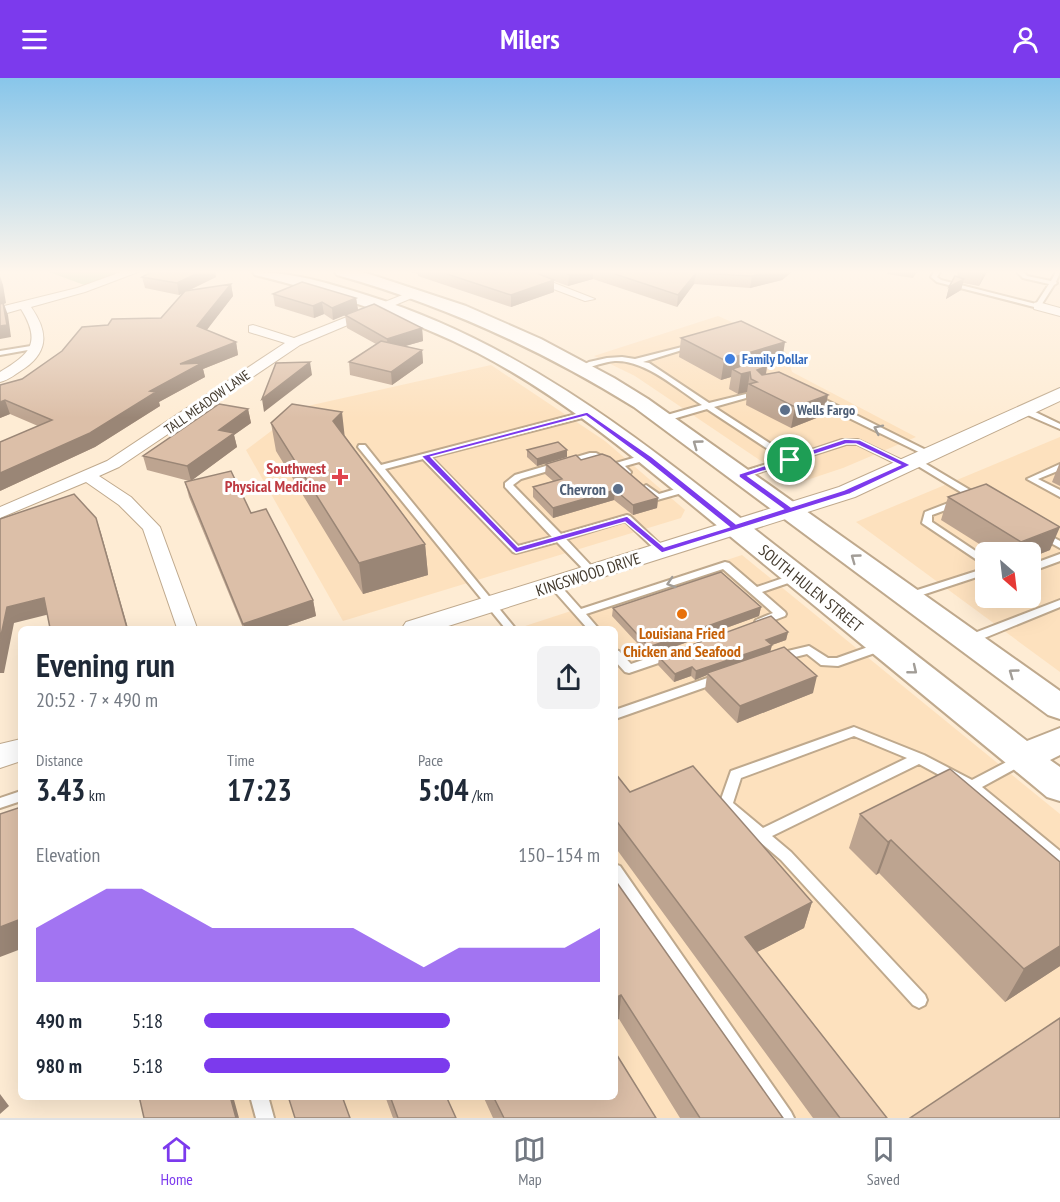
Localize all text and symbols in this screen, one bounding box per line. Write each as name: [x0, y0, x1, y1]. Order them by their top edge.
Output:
text: Milers: [500, 22, 560, 56]
icon: menu: [18, 23, 51, 56]
icon: person: [1009, 23, 1042, 56]
place label: Family Dollar: [742, 350, 809, 368]
marker: Family Dollar: [723, 352, 737, 366]
street label: TALL MEADOW LANE: [161, 366, 253, 438]
place label: Wells Fargo: [796, 401, 855, 419]
marker: Wells Fargo: [778, 403, 792, 417]
one-way arrow: [873, 424, 884, 436]
pin: [764, 434, 815, 485]
one-way arrow: [693, 440, 704, 451]
icon: arrive: [773, 443, 806, 476]
place label: Southwest Physical Medicine: [225, 458, 326, 496]
marker: Southwest Physical Medicine: [331, 468, 349, 486]
place label: Chevron: [559, 479, 606, 499]
marker: Chevron: [611, 482, 625, 496]
street label: SOUTH HULEN STREET: [755, 540, 867, 636]
north arrow: [975, 542, 1041, 608]
map controls: [975, 542, 1041, 608]
street label: KINGSWOOD DRIVE: [533, 548, 643, 600]
one-way arrow: [851, 554, 862, 565]
one-way arrow: [666, 575, 677, 588]
marker: Louisiana Fried Chicken and Seafood: [675, 607, 689, 621]
place label: Louisiana Fried Chicken and Seafood: [623, 623, 741, 661]
text: Evening run: [36, 643, 175, 686]
button: share: [537, 646, 600, 709]
one-way arrow: [906, 662, 917, 673]
one-way arrow: [1008, 669, 1019, 680]
text: 20:52 · 7 × 490 m: [36, 687, 158, 713]
text: Distance: [36, 750, 83, 770]
text: Time: [227, 750, 255, 770]
text: Pace: [418, 750, 443, 770]
text: 3.43: [36, 770, 85, 809]
text: 17:23: [227, 770, 292, 809]
text: 5:04: [418, 770, 469, 809]
text: km: [85, 785, 105, 805]
text: /km: [469, 785, 493, 805]
text: Elevation: [36, 842, 100, 868]
text: 150–154 m: [518, 842, 600, 868]
text: 490 m: [36, 1008, 82, 1034]
text: 5:18: [132, 1008, 163, 1034]
text: 980 m: [36, 1053, 82, 1079]
text: 5:18: [132, 1053, 163, 1079]
tab: Home: [160, 1133, 193, 1189]
tab: Map: [513, 1133, 546, 1189]
tab: Saved: [867, 1133, 900, 1189]

